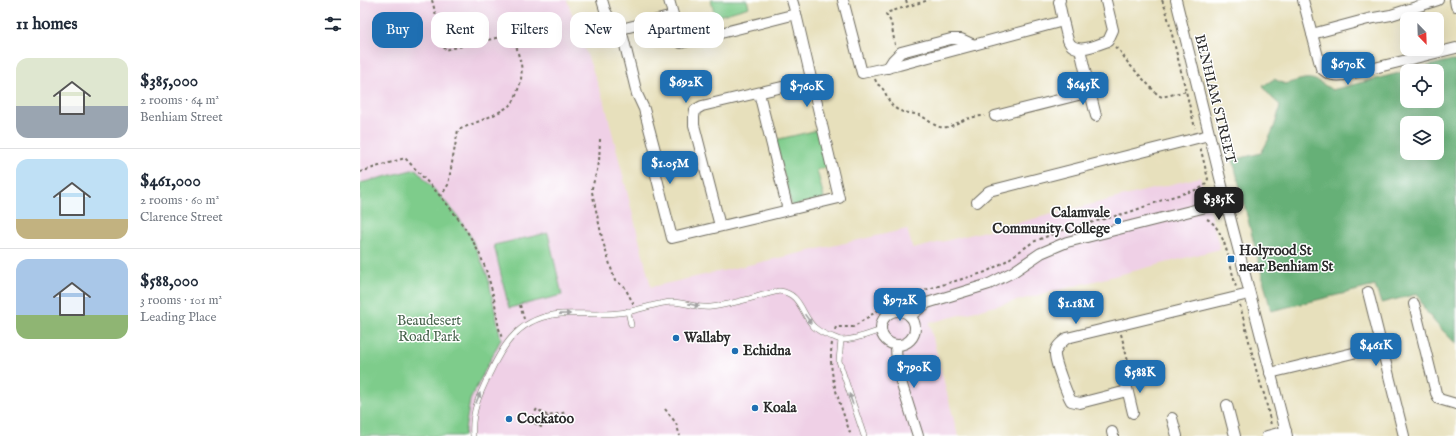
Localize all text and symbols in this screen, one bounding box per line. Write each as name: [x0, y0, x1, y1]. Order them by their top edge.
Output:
chip: Buy: [372, 12, 423, 48]
chip: Rent: [431, 12, 489, 48]
chip: Filters: [497, 12, 562, 48]
chip: New: [570, 12, 626, 48]
chip: Apartment: [634, 12, 724, 48]
north arrow: [1400, 12, 1444, 56]
map controls: [1400, 12, 1444, 160]
icon: filters: [322, 13, 344, 35]
text: 11 homes: [16, 14, 77, 35]
street label: BENHIAM STREET: [1190, 33, 1240, 166]
pin: $670K: [1320, 52, 1376, 86]
text: $670K: [1331, 56, 1365, 73]
button: locate: [1400, 64, 1444, 108]
pin: $692K: [658, 70, 714, 104]
text: $385,000: [140, 71, 198, 92]
pin: $645K: [1055, 72, 1111, 106]
icon: home: [48, 74, 96, 122]
text: $692K: [669, 74, 703, 91]
pin: $760K: [779, 74, 835, 108]
text: $645K: [1066, 76, 1100, 93]
text: $760K: [790, 78, 824, 95]
text: 2 rooms · 64 m²: [140, 92, 219, 109]
text: Benhiam Street: [140, 109, 223, 126]
button: layers: [1400, 116, 1444, 160]
pin: $1.05M: [637, 151, 703, 185]
text: $1.05M: [651, 155, 689, 172]
text: $461,000: [140, 171, 201, 192]
icon: home: [48, 175, 96, 223]
pin: $385K: [1191, 187, 1247, 221]
text: $385K: [1203, 191, 1235, 208]
text: 2 rooms · 60 m²: [140, 192, 219, 209]
place label: Calamvale Community College: [992, 204, 1111, 238]
text: Clarence Street: [140, 209, 223, 226]
marker: Calamvale Community College: [1113, 216, 1123, 226]
place label: Holyrood St near Benhiam St: [1239, 242, 1334, 276]
marker: Holyrood St near Benhiam St: [1226, 254, 1236, 264]
text: $588,000: [140, 271, 198, 292]
icon: home: [48, 275, 96, 323]
pin: $972K: [872, 288, 928, 322]
pin: $1.18M: [1043, 291, 1109, 325]
text: 3 rooms · 101 m²: [140, 292, 222, 309]
text: $972K: [883, 292, 917, 309]
text: $1.18M: [1058, 295, 1095, 312]
one-way arrow: [688, 302, 700, 308]
text: Leading Place: [140, 309, 216, 326]
one-way arrow: [559, 311, 572, 317]
park label: Beaudesert Road Park: [397, 312, 461, 346]
one-way arrow: [804, 313, 812, 324]
place label: Wallaby: [683, 329, 732, 347]
marker: Wallaby: [671, 333, 681, 343]
pin: $461K: [1348, 333, 1404, 367]
text: $461K: [1359, 337, 1393, 354]
place label: Echidna: [743, 342, 792, 360]
marker: Echidna: [730, 346, 740, 356]
pin: $790K: [886, 355, 942, 389]
text: $790K: [897, 359, 931, 376]
pin: $588K: [1112, 360, 1168, 394]
text: $588K: [1124, 364, 1156, 381]
one-way arrow: [476, 391, 482, 403]
one-way arrow: [848, 393, 854, 405]
place label: Koala: [763, 399, 798, 417]
marker: Koala: [750, 403, 760, 413]
place label: Cockatoo: [517, 410, 574, 428]
marker: Cockatoo: [504, 414, 514, 424]

